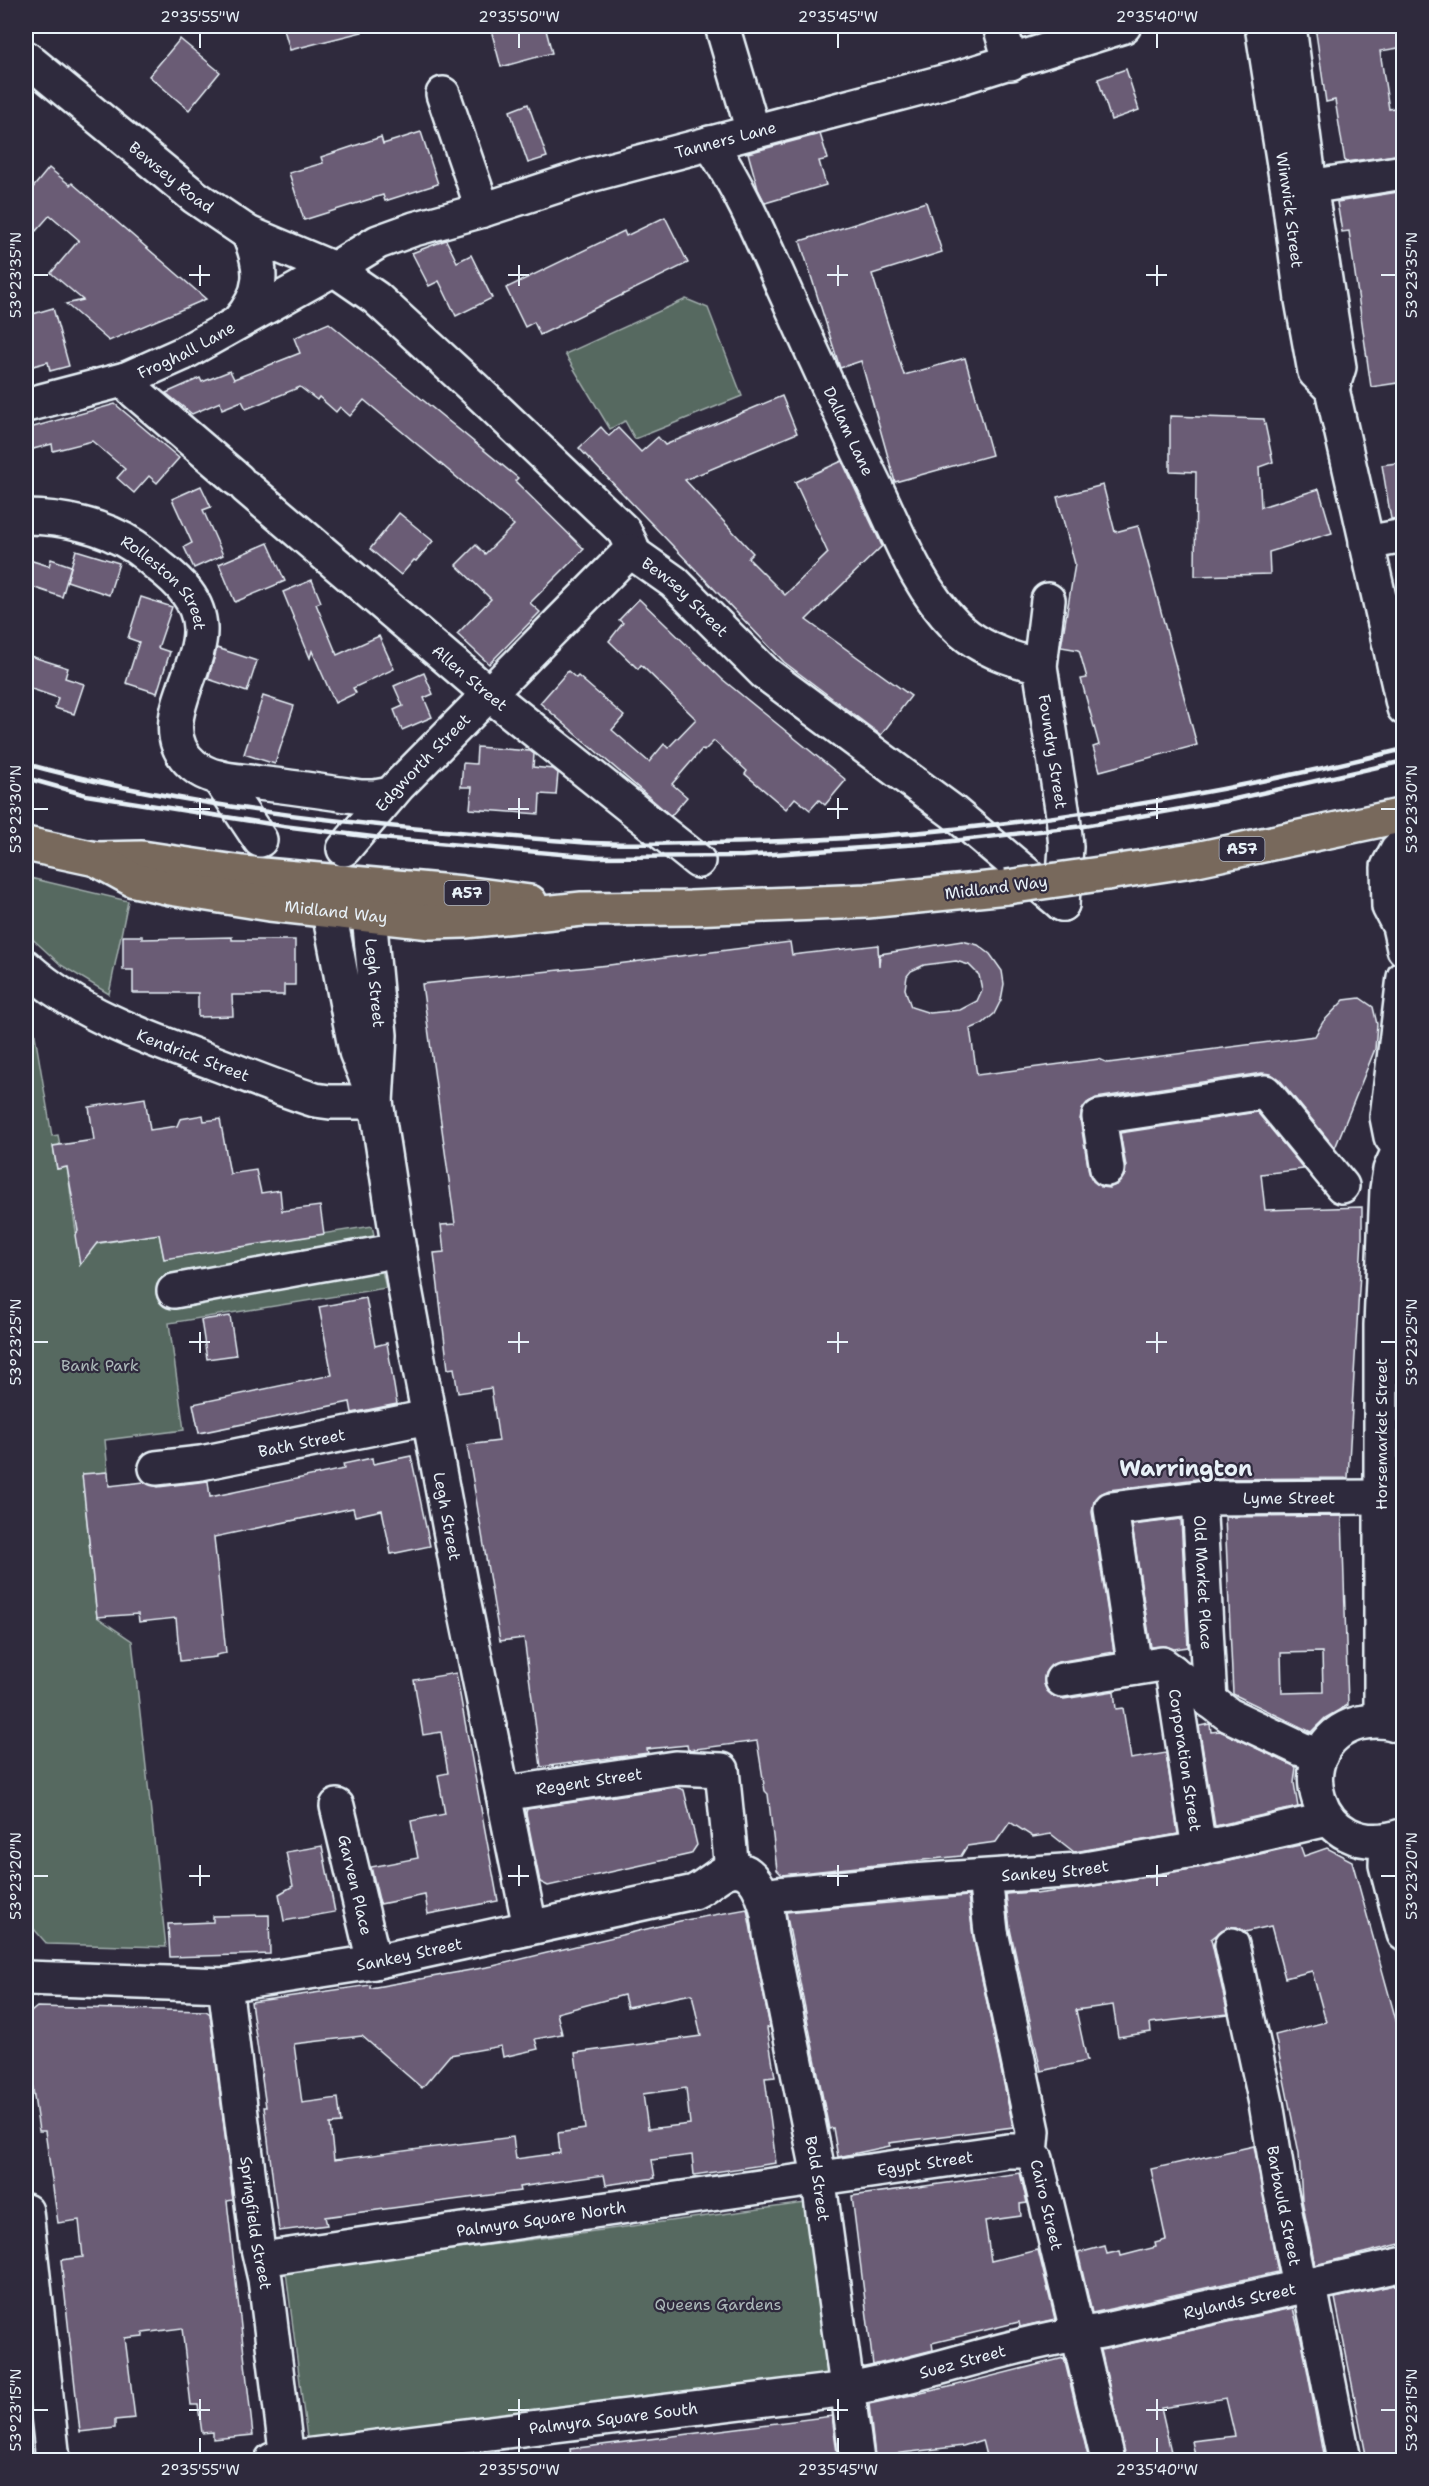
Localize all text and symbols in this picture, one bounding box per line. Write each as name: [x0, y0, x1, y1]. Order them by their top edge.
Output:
text: 2°35'55"W: [160, 7, 240, 27]
text: 2°35'50"W: [478, 7, 560, 27]
text: 2°35'45"W: [798, 7, 878, 27]
text: 2°35'40"W: [1116, 7, 1198, 27]
street label: Tanners Lane: [673, 116, 779, 163]
street label: Bewsey Road: [124, 137, 218, 218]
street label: Winwick Street: [1271, 150, 1308, 269]
text: 53°23'35"N: [6, 232, 26, 318]
text: 53°23'35"N: [1402, 232, 1422, 318]
street label: Froghall Lane: [134, 317, 239, 384]
street label: Dallam Lane: [819, 383, 879, 479]
street label: Rolleston Street: [117, 530, 210, 631]
street label: Bewsey Street: [637, 553, 733, 642]
street label: Allen Street: [428, 640, 512, 716]
street label: Foundry Street: [1033, 693, 1072, 810]
street label: Edgworth Street: [371, 709, 475, 816]
text: 53°23'30"N: [6, 765, 26, 853]
text: 53°23'30"N: [1402, 765, 1422, 853]
road number: A57: [1220, 837, 1264, 861]
street label: Midland Way: [943, 871, 1049, 904]
road number: A57: [444, 881, 490, 905]
street label: Midland Way: [283, 896, 389, 928]
street label: Legh Street: [360, 937, 389, 1028]
street label: Kendrick Street: [133, 1024, 252, 1086]
text: 53°23'25"N: [6, 1299, 26, 1385]
text: 53°23'25"N: [1402, 1299, 1422, 1385]
park label: Bank Park: [61, 1355, 139, 1376]
street label: Horsemarket Street: [1371, 1358, 1392, 1510]
street label: Bath Street: [256, 1424, 347, 1462]
district label: Warrington: [1119, 1454, 1253, 1483]
street label: Legh Street: [428, 1470, 466, 1562]
street label: Lyme Street: [1243, 1487, 1335, 1509]
street label: Old Market Place: [1189, 1515, 1217, 1650]
street label: Corporation Street: [1164, 1687, 1206, 1833]
street label: Regent Street: [534, 1763, 644, 1800]
text: 53°23'20"N: [6, 1832, 26, 1920]
text: 53°23'20"N: [1402, 1832, 1422, 1920]
street label: Garven Place: [333, 1833, 377, 1937]
street label: Sankey Street: [1001, 1855, 1110, 1886]
street label: Sankey Street: [355, 1933, 464, 1976]
street label: Bold Street: [800, 2134, 834, 2223]
street label: Barbauld Street: [1262, 2144, 1306, 2268]
street label: Egypt Street: [876, 2146, 975, 2181]
street label: Springfield Street: [235, 2155, 276, 2291]
street label: Cairo Street: [1025, 2157, 1067, 2252]
street label: Palmyra Square North: [455, 2196, 627, 2242]
street label: Rylands Street: [1181, 2278, 1298, 2324]
park label: Queens Gardens: [655, 2294, 781, 2315]
street label: Suez Street: [917, 2340, 1008, 2384]
text: 53°23'15"N: [6, 2369, 26, 2451]
text: 53°23'15"N: [1402, 2369, 1422, 2451]
street label: Palmyra Square South: [528, 2397, 699, 2439]
text: 2°35'55"W: [160, 2460, 240, 2480]
text: 2°35'50"W: [478, 2460, 560, 2480]
text: 2°35'45"W: [798, 2460, 878, 2480]
text: 2°35'40"W: [1116, 2460, 1198, 2480]

